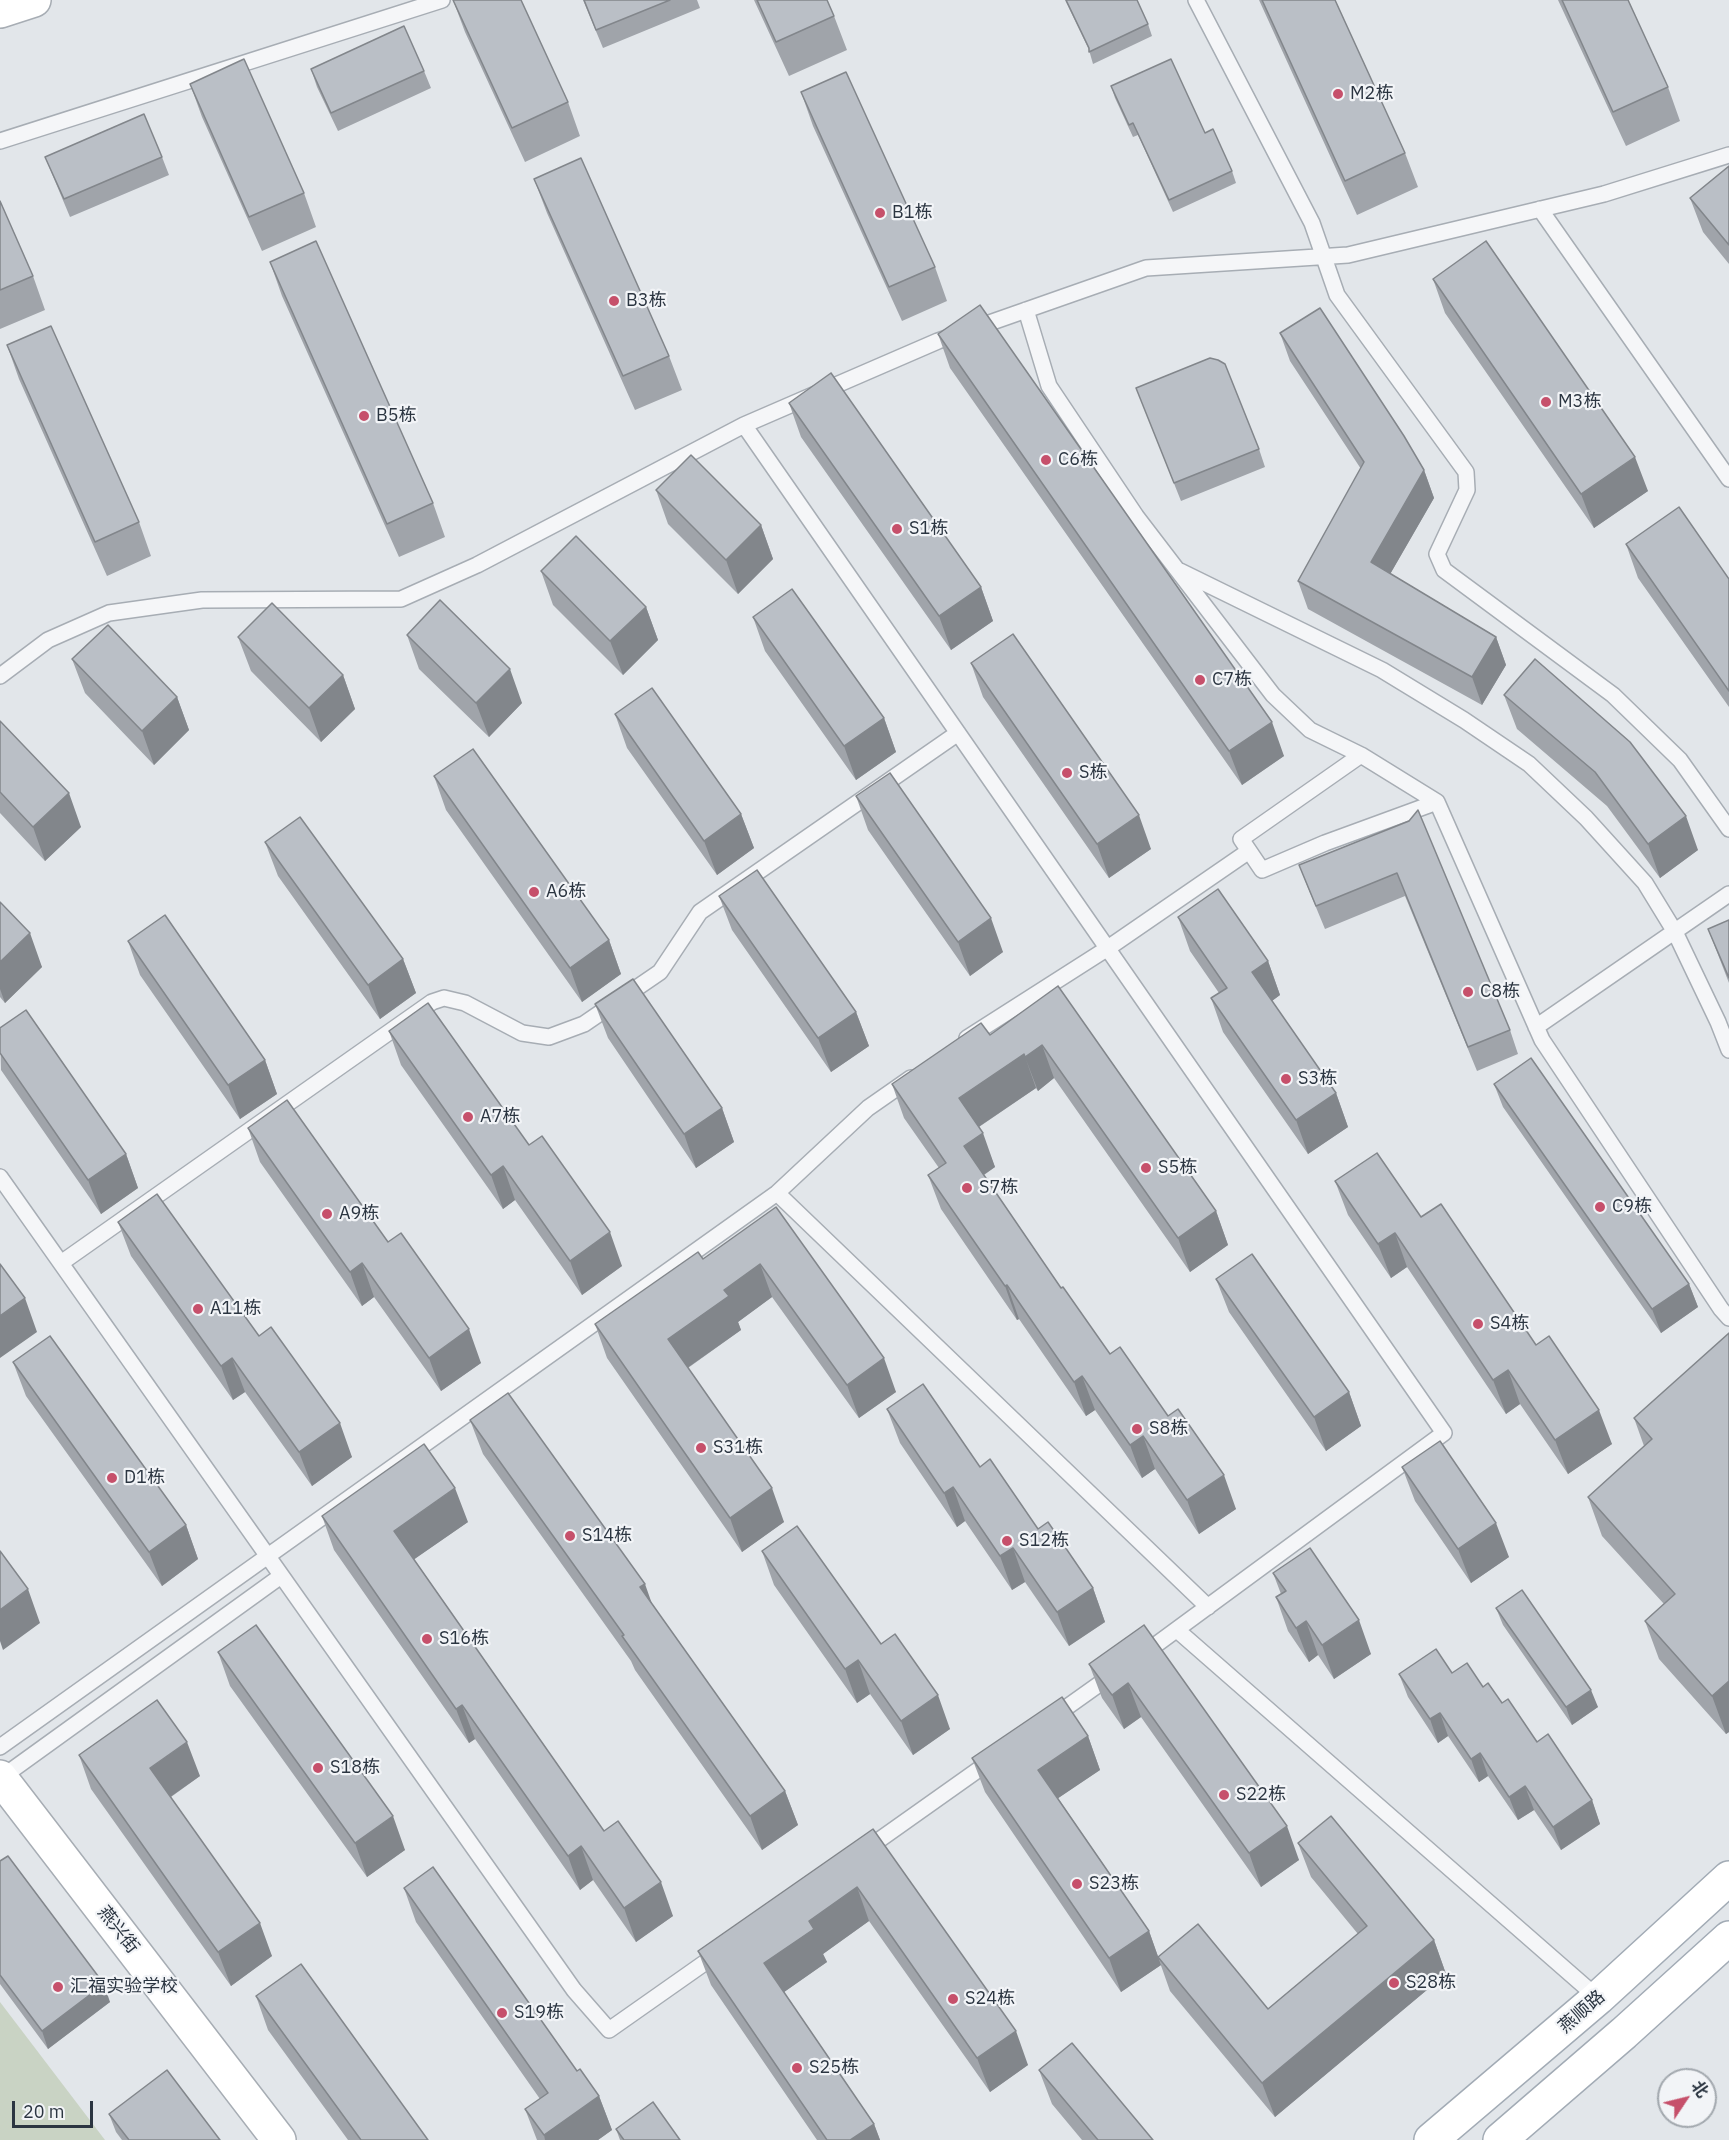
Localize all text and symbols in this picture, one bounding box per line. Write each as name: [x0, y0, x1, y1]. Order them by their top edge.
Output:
place label: M2栋: [1350, 83, 1393, 105]
marker: M2栋: [1331, 87, 1345, 101]
place label: B1栋: [892, 202, 933, 224]
marker: B1栋: [873, 206, 887, 220]
place label: B3栋: [626, 290, 667, 312]
marker: B3栋: [607, 294, 621, 308]
place label: M3栋: [1558, 391, 1601, 413]
marker: M3栋: [1539, 395, 1553, 409]
place label: B5栋: [376, 405, 417, 427]
marker: B5栋: [357, 409, 371, 423]
place label: C6栋: [1058, 449, 1098, 471]
marker: C6栋: [1039, 453, 1053, 467]
place label: S1栋: [909, 518, 948, 540]
marker: S1栋: [890, 522, 904, 536]
place label: C7栋: [1212, 669, 1252, 691]
marker: C7栋: [1193, 673, 1207, 687]
place label: S栋: [1079, 762, 1107, 784]
marker: S栋: [1060, 766, 1074, 780]
place label: A6栋: [546, 881, 586, 903]
marker: A6栋: [527, 885, 541, 899]
place label: C8栋: [1480, 981, 1520, 1003]
marker: C8栋: [1461, 985, 1475, 999]
place label: S3栋: [1298, 1068, 1337, 1090]
marker: S3栋: [1279, 1072, 1293, 1086]
place label: A7栋: [480, 1106, 520, 1128]
marker: A7栋: [461, 1110, 475, 1124]
place label: S5栋: [1158, 1157, 1197, 1179]
marker: S5栋: [1139, 1161, 1153, 1175]
place label: S7栋: [979, 1177, 1018, 1199]
marker: S7栋: [960, 1181, 974, 1195]
place label: C9栋: [1612, 1196, 1652, 1218]
marker: C9栋: [1593, 1200, 1607, 1214]
place label: A9栋: [339, 1203, 379, 1225]
marker: A9栋: [320, 1207, 334, 1221]
place label: A11栋: [210, 1298, 261, 1320]
marker: A11栋: [191, 1302, 205, 1316]
place label: S4栋: [1490, 1313, 1529, 1335]
marker: S4栋: [1471, 1317, 1485, 1331]
place label: S8栋: [1149, 1418, 1188, 1440]
marker: S8栋: [1130, 1422, 1144, 1436]
place label: S31栋: [713, 1437, 763, 1459]
marker: S31栋: [694, 1441, 708, 1455]
place label: D1栋: [124, 1467, 165, 1489]
marker: D1栋: [105, 1471, 119, 1485]
place label: S14栋: [582, 1525, 632, 1547]
marker: S14栋: [563, 1529, 577, 1543]
place label: S12栋: [1019, 1530, 1069, 1552]
marker: S12栋: [1000, 1534, 1014, 1548]
place label: S16栋: [439, 1628, 489, 1650]
marker: S16栋: [420, 1632, 434, 1646]
place label: S18栋: [330, 1757, 380, 1779]
marker: S18栋: [311, 1761, 325, 1775]
place label: S22栋: [1236, 1784, 1286, 1806]
marker: S22栋: [1217, 1788, 1231, 1802]
place label: S23栋: [1089, 1873, 1139, 1895]
marker: S23栋: [1070, 1877, 1084, 1891]
street label: 燕兴街: [93, 1902, 143, 1958]
place label: S28栋: [1406, 1972, 1456, 1994]
place label: 汇福实验学校: [70, 1976, 178, 1998]
marker: S28栋: [1387, 1976, 1401, 1990]
marker: 汇福实验学校: [51, 1980, 65, 1994]
street label: 燕顺路: [1555, 1986, 1609, 2038]
place label: S24栋: [965, 1988, 1015, 2010]
marker: S24栋: [946, 1992, 960, 2006]
place label: S19栋: [514, 2002, 564, 2024]
marker: S19栋: [495, 2006, 509, 2020]
place label: S25栋: [809, 2057, 859, 2079]
marker: S25栋: [790, 2061, 804, 2075]
north arrow: [1657, 2068, 1717, 2128]
text: 北: [1687, 2077, 1713, 2101]
scale bar: [15, 2089, 96, 2127]
text: 20 m: [23, 2100, 65, 2123]

